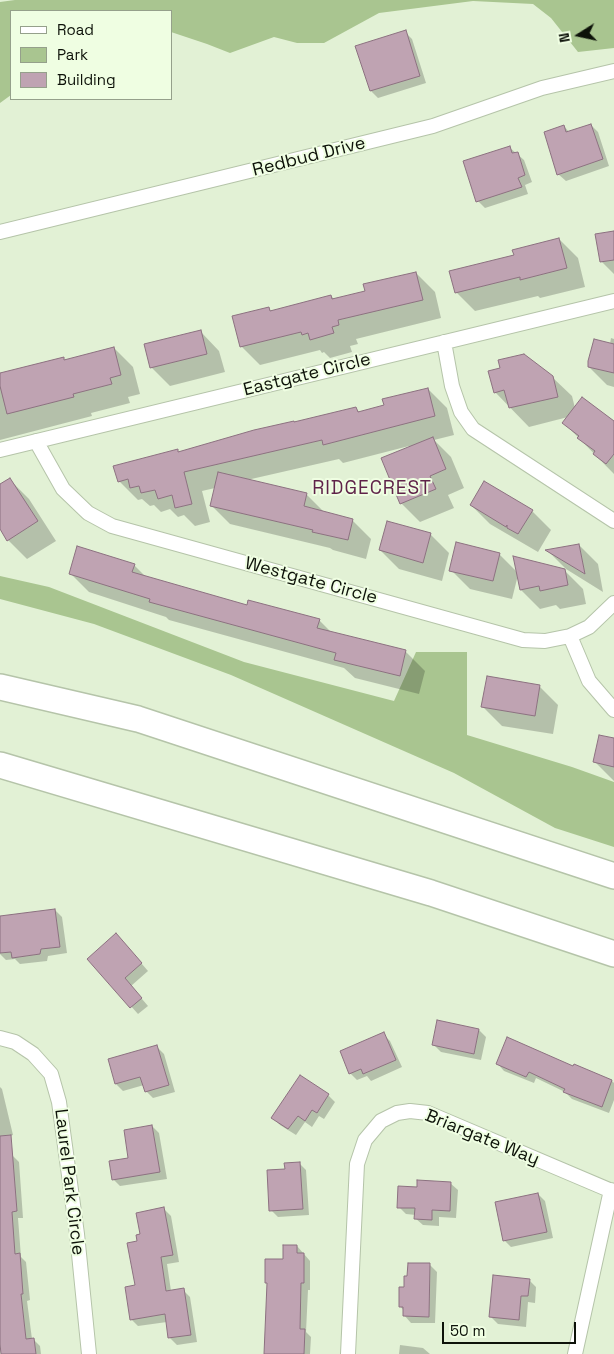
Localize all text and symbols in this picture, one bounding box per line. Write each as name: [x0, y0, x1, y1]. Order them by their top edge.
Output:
legend: [10, 10, 172, 100]
north arrow: [554, 10, 604, 60]
text: Road: [57, 20, 94, 39]
text: N: [555, 31, 574, 44]
text: Park: [57, 45, 88, 64]
text: Building: [57, 70, 116, 89]
street label: Redbud Drive: [250, 133, 368, 181]
street label: Eastgate Circle: [241, 349, 373, 401]
district label: RIDGECREST: [311, 478, 433, 500]
street label: Westgate Circle: [242, 553, 380, 609]
street label: Briargate Way: [422, 1105, 542, 1171]
street label: Laurel Park Circle: [49, 1108, 89, 1256]
scale bar: [444, 1312, 578, 1344]
text: 50 m: [450, 1321, 485, 1340]

